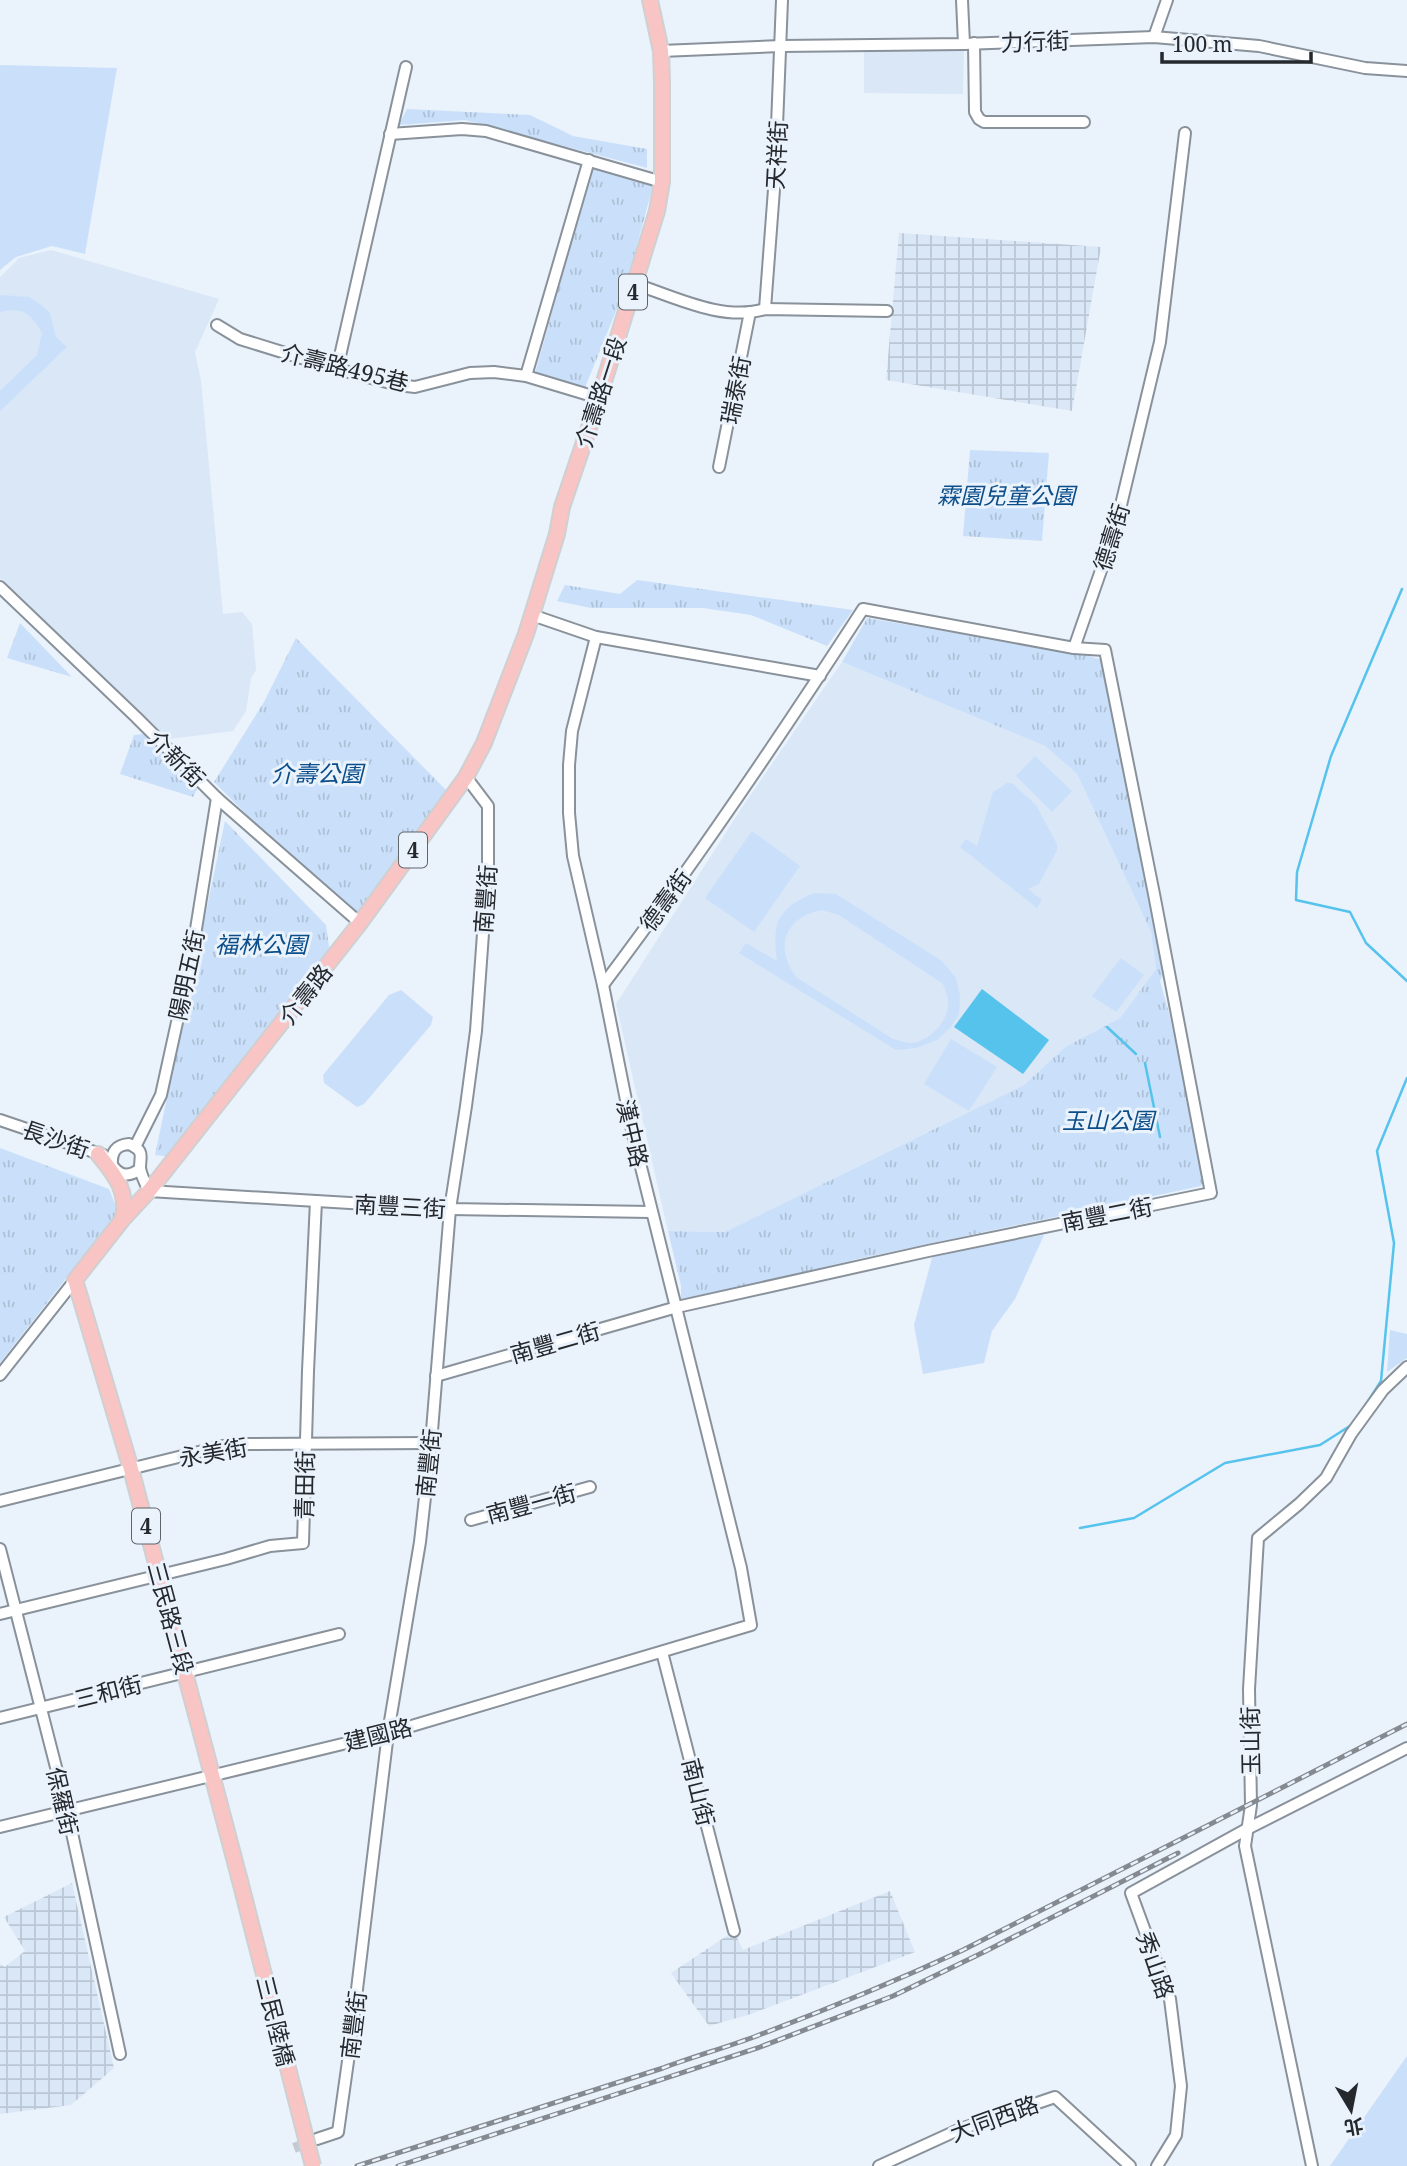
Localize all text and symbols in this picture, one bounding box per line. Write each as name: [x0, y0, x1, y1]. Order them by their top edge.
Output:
scale bar: [1162, 21, 1311, 65]
street label: 力行街: [1000, 24, 1070, 58]
text: 100 m: [1172, 30, 1233, 58]
street label: 天祥街: [758, 120, 794, 190]
road number: 4: [619, 274, 647, 310]
street label: 介壽路一段: [567, 332, 633, 452]
street label: 介壽路495巷: [278, 336, 412, 398]
street label: 瑞泰街: [713, 353, 757, 427]
park label: 霖園兒童公園: [937, 479, 1078, 511]
street label: 德壽街: [1086, 499, 1136, 575]
street label: 介新街: [141, 722, 213, 794]
park label: 介壽公園: [271, 757, 366, 789]
road number: 4: [399, 832, 427, 868]
street label: 南豐街: [467, 863, 503, 935]
street label: 德壽街: [632, 863, 698, 937]
street label: 陽明五街: [161, 927, 211, 1023]
park label: 福林公園: [215, 928, 310, 960]
street label: 介壽路: [271, 957, 339, 1031]
street label: 漢中路: [610, 1096, 656, 1170]
park label: 玉山公園: [1062, 1104, 1157, 1136]
street label: 長沙街: [18, 1113, 94, 1165]
street label: 南豐三街: [353, 1188, 447, 1224]
street label: 南豐二街: [1059, 1190, 1155, 1238]
street label: 南豐二街: [506, 1314, 604, 1370]
street label: 南豐街: [408, 1427, 448, 1499]
street label: 永美街: [176, 1430, 250, 1474]
street label: 青田街: [287, 1450, 321, 1520]
street label: 南豐一街: [482, 1476, 580, 1530]
road number: 4: [132, 1508, 160, 1544]
street label: 三民路三段: [141, 1558, 201, 1678]
street label: 三和街: [71, 1667, 145, 1715]
street label: 玉山街: [1233, 1706, 1267, 1776]
street label: 建國路: [341, 1710, 415, 1758]
street label: 南山街: [675, 1755, 723, 1829]
street label: 保羅街: [40, 1764, 86, 1838]
street label: 秀山路: [1130, 1927, 1182, 2003]
street label: 三民陸橋: [249, 1972, 303, 2070]
street label: 南豐街: [333, 1989, 373, 2061]
north arrow: [1316, 2075, 1386, 2145]
street label: 大同西路: [945, 2087, 1043, 2149]
text: 北: [1342, 2112, 1366, 2141]

